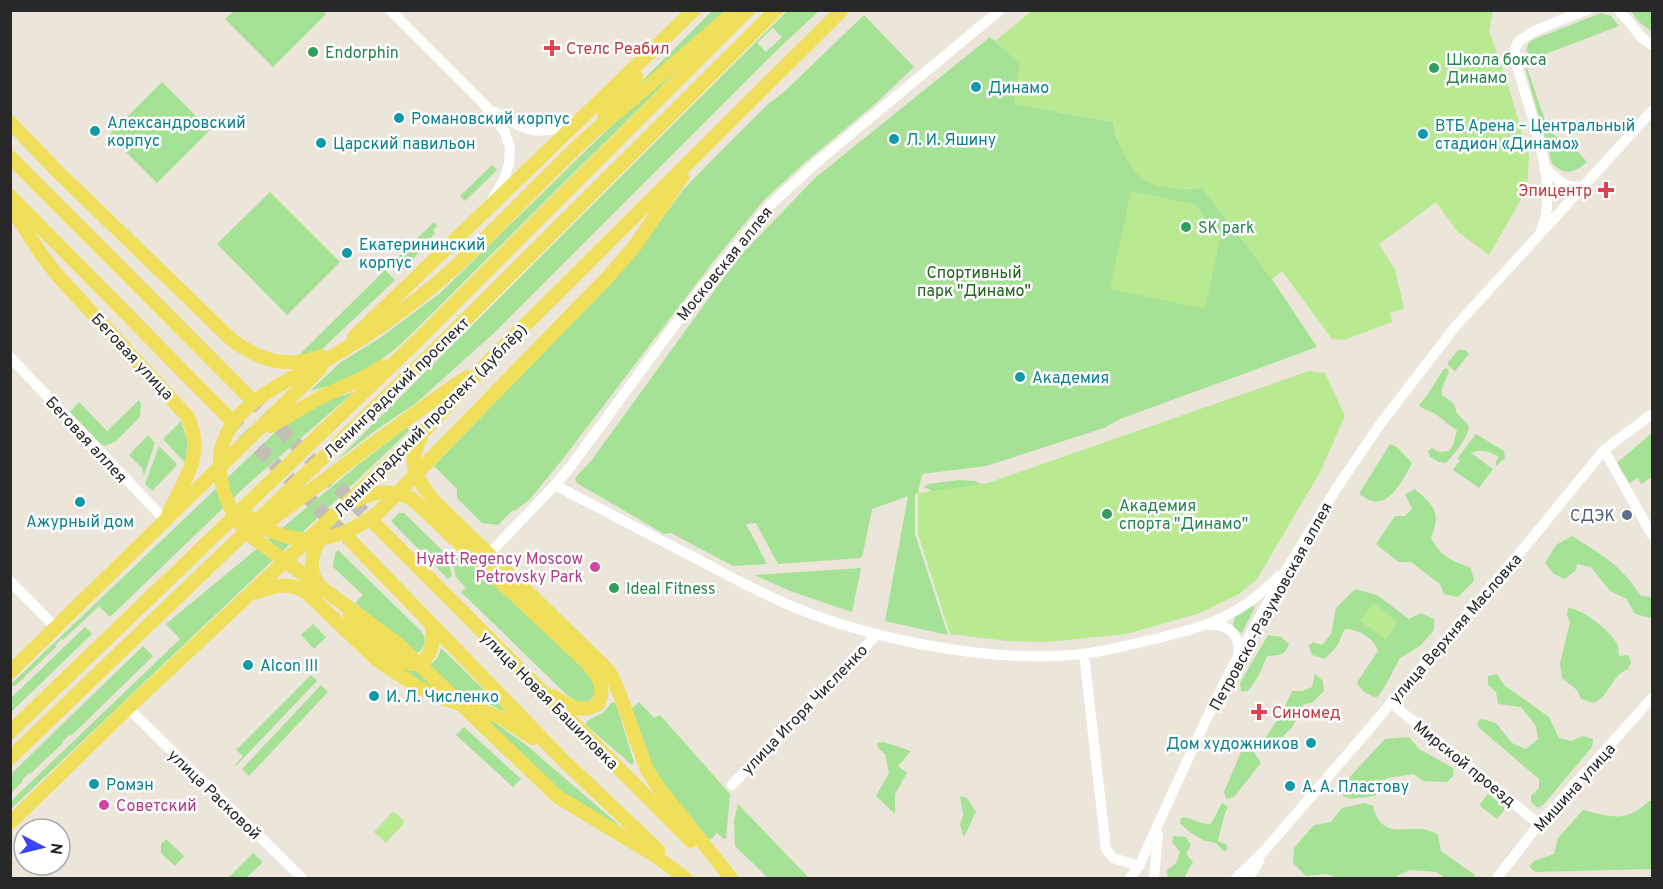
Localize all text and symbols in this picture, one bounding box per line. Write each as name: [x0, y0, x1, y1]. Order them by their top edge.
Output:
marker: Стелс Реабил: [543, 39, 561, 57]
place label: Стелс Реабил: [566, 40, 670, 60]
place label: Endorphin: [325, 44, 399, 64]
marker: Endorphin: [306, 45, 320, 59]
place label: Школа бокса Динамо: [1446, 51, 1546, 89]
marker: Школа бокса Динамо: [1427, 61, 1441, 75]
place label: Динамо: [988, 79, 1049, 99]
marker: Динамо: [969, 80, 983, 94]
place label: Романовский корпус: [411, 110, 570, 130]
marker: Романовский корпус: [392, 111, 406, 125]
place label: Александровский корпус: [107, 114, 246, 152]
place label: ВТБ Арена – Центральный стадион «Динамо»: [1435, 117, 1635, 155]
marker: Александровский корпус: [88, 124, 102, 138]
marker: ВТБ Арена – Центральный стадион «Динамо»: [1416, 127, 1430, 141]
place label: Л. И. Яшину: [906, 131, 996, 151]
marker: Л. И. Яшину: [887, 132, 901, 146]
place label: Царский павильон: [333, 135, 475, 155]
marker: Царский павильон: [314, 136, 328, 150]
marker: Эпицентр: [1597, 181, 1615, 199]
place label: Эпицентр: [1518, 182, 1592, 202]
street label: Московская аллея: [673, 203, 778, 325]
place label: SK park: [1198, 219, 1254, 239]
marker: SK park: [1179, 220, 1193, 234]
place label: Екатерининский корпус: [359, 236, 485, 274]
marker: Екатерининский корпус: [340, 246, 354, 260]
park label: Спортивный парк "Динамо": [917, 264, 1031, 302]
street label: Беговая улица: [86, 310, 177, 405]
street label: Ленинградский проспект: [320, 314, 474, 463]
street label: Ленинградский проспект (дублёр): [331, 321, 532, 522]
place label: Академия: [1032, 369, 1109, 389]
marker: Академия: [1013, 370, 1027, 384]
street label: Беговая аллея: [40, 393, 131, 488]
marker: Ажурный дом: [73, 495, 87, 509]
place label: Академия спорта "Динамо": [1119, 497, 1248, 535]
street label: Петровско-Разумовская аллея: [1206, 499, 1337, 715]
marker: Академия спорта "Динамо": [1100, 507, 1114, 521]
place label: СДЭК: [1570, 507, 1615, 527]
marker: СДЭК: [1620, 508, 1634, 522]
place label: Ажурный дом: [26, 513, 134, 533]
place label: Hyatt Regency Moscow Petrovsky Park: [416, 550, 583, 588]
street label: улица Верхняя Масловка: [1386, 550, 1527, 708]
marker: Hyatt Regency Moscow Petrovsky Park: [588, 560, 602, 574]
place label: Ideal Fitness: [626, 580, 716, 600]
marker: Ideal Fitness: [607, 581, 621, 595]
street label: улица Новая Башиловка: [475, 628, 622, 775]
street label: улица Игоря Численко: [738, 641, 873, 780]
place label: Alcon III: [260, 657, 318, 677]
marker: Alcon III: [241, 658, 255, 672]
place label: И. Л. Численко: [386, 688, 499, 708]
marker: И. Л. Численко: [367, 689, 381, 703]
marker: Синомед: [1250, 703, 1268, 721]
place label: Синомед: [1272, 704, 1341, 724]
street label: Мирской проезд: [1408, 717, 1519, 812]
place label: Дом художников: [1166, 735, 1299, 755]
marker: Дом художников: [1304, 736, 1318, 750]
street label: Мишина улица: [1530, 740, 1621, 837]
street label: улица Расковой: [163, 746, 264, 845]
place label: Ромэн: [106, 776, 154, 796]
marker: Ромэн: [87, 777, 101, 791]
place label: А. А. Пластову: [1302, 778, 1409, 798]
marker: А. А. Пластову: [1283, 779, 1297, 793]
place label: Советский: [116, 797, 197, 817]
marker: Советский: [97, 798, 111, 812]
north arrow: [12, 817, 72, 877]
text: N: [44, 842, 66, 856]

